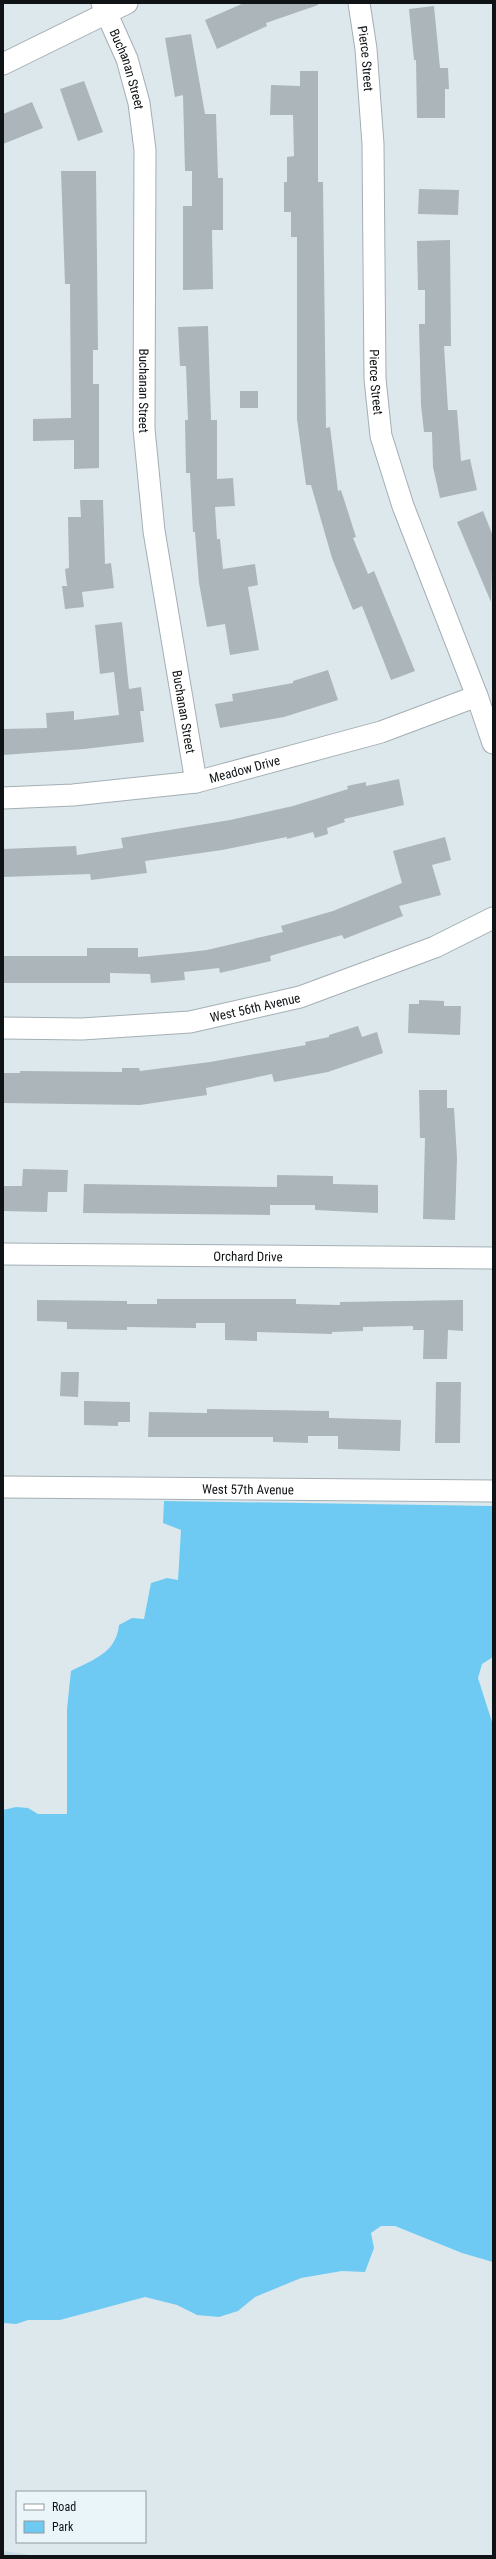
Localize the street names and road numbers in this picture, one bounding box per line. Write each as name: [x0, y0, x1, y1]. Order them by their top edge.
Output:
street label: Pierce Street: [355, 25, 376, 92]
street label: Buchanan Street: [106, 27, 147, 110]
street label: Buchanan Street: [136, 349, 151, 434]
street label: Pierce Street: [367, 349, 386, 416]
street label: Buchanan Street: [169, 669, 198, 755]
street label: Meadow Drive: [208, 753, 282, 786]
street label: West 56th Avenue: [209, 990, 302, 1025]
street label: Orchard Drive: [213, 1249, 283, 1264]
street label: West 57th Avenue: [202, 1482, 294, 1497]

